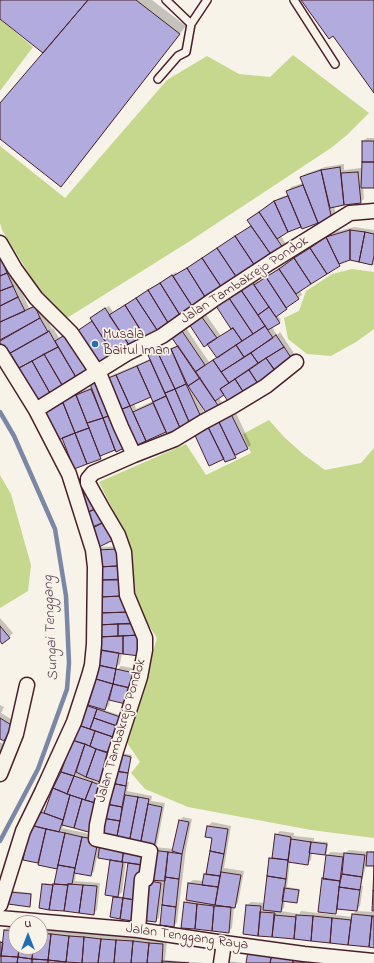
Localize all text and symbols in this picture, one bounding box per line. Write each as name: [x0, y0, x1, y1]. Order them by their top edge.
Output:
street label: Jalan Tambakrejo Pondok: [178, 233, 312, 329]
place label: Musala Baitul Iman: [103, 328, 170, 360]
marker: Musala Baitul Iman: [90, 339, 100, 349]
water label: Sungai Tenggang: [40, 575, 64, 681]
street label: Jalan Tambakrejo Pondok: [93, 657, 151, 805]
north arrow: [8, 915, 48, 955]
text: U: [25, 916, 31, 932]
street label: Jalan Tenggang Raya: [125, 921, 249, 955]

